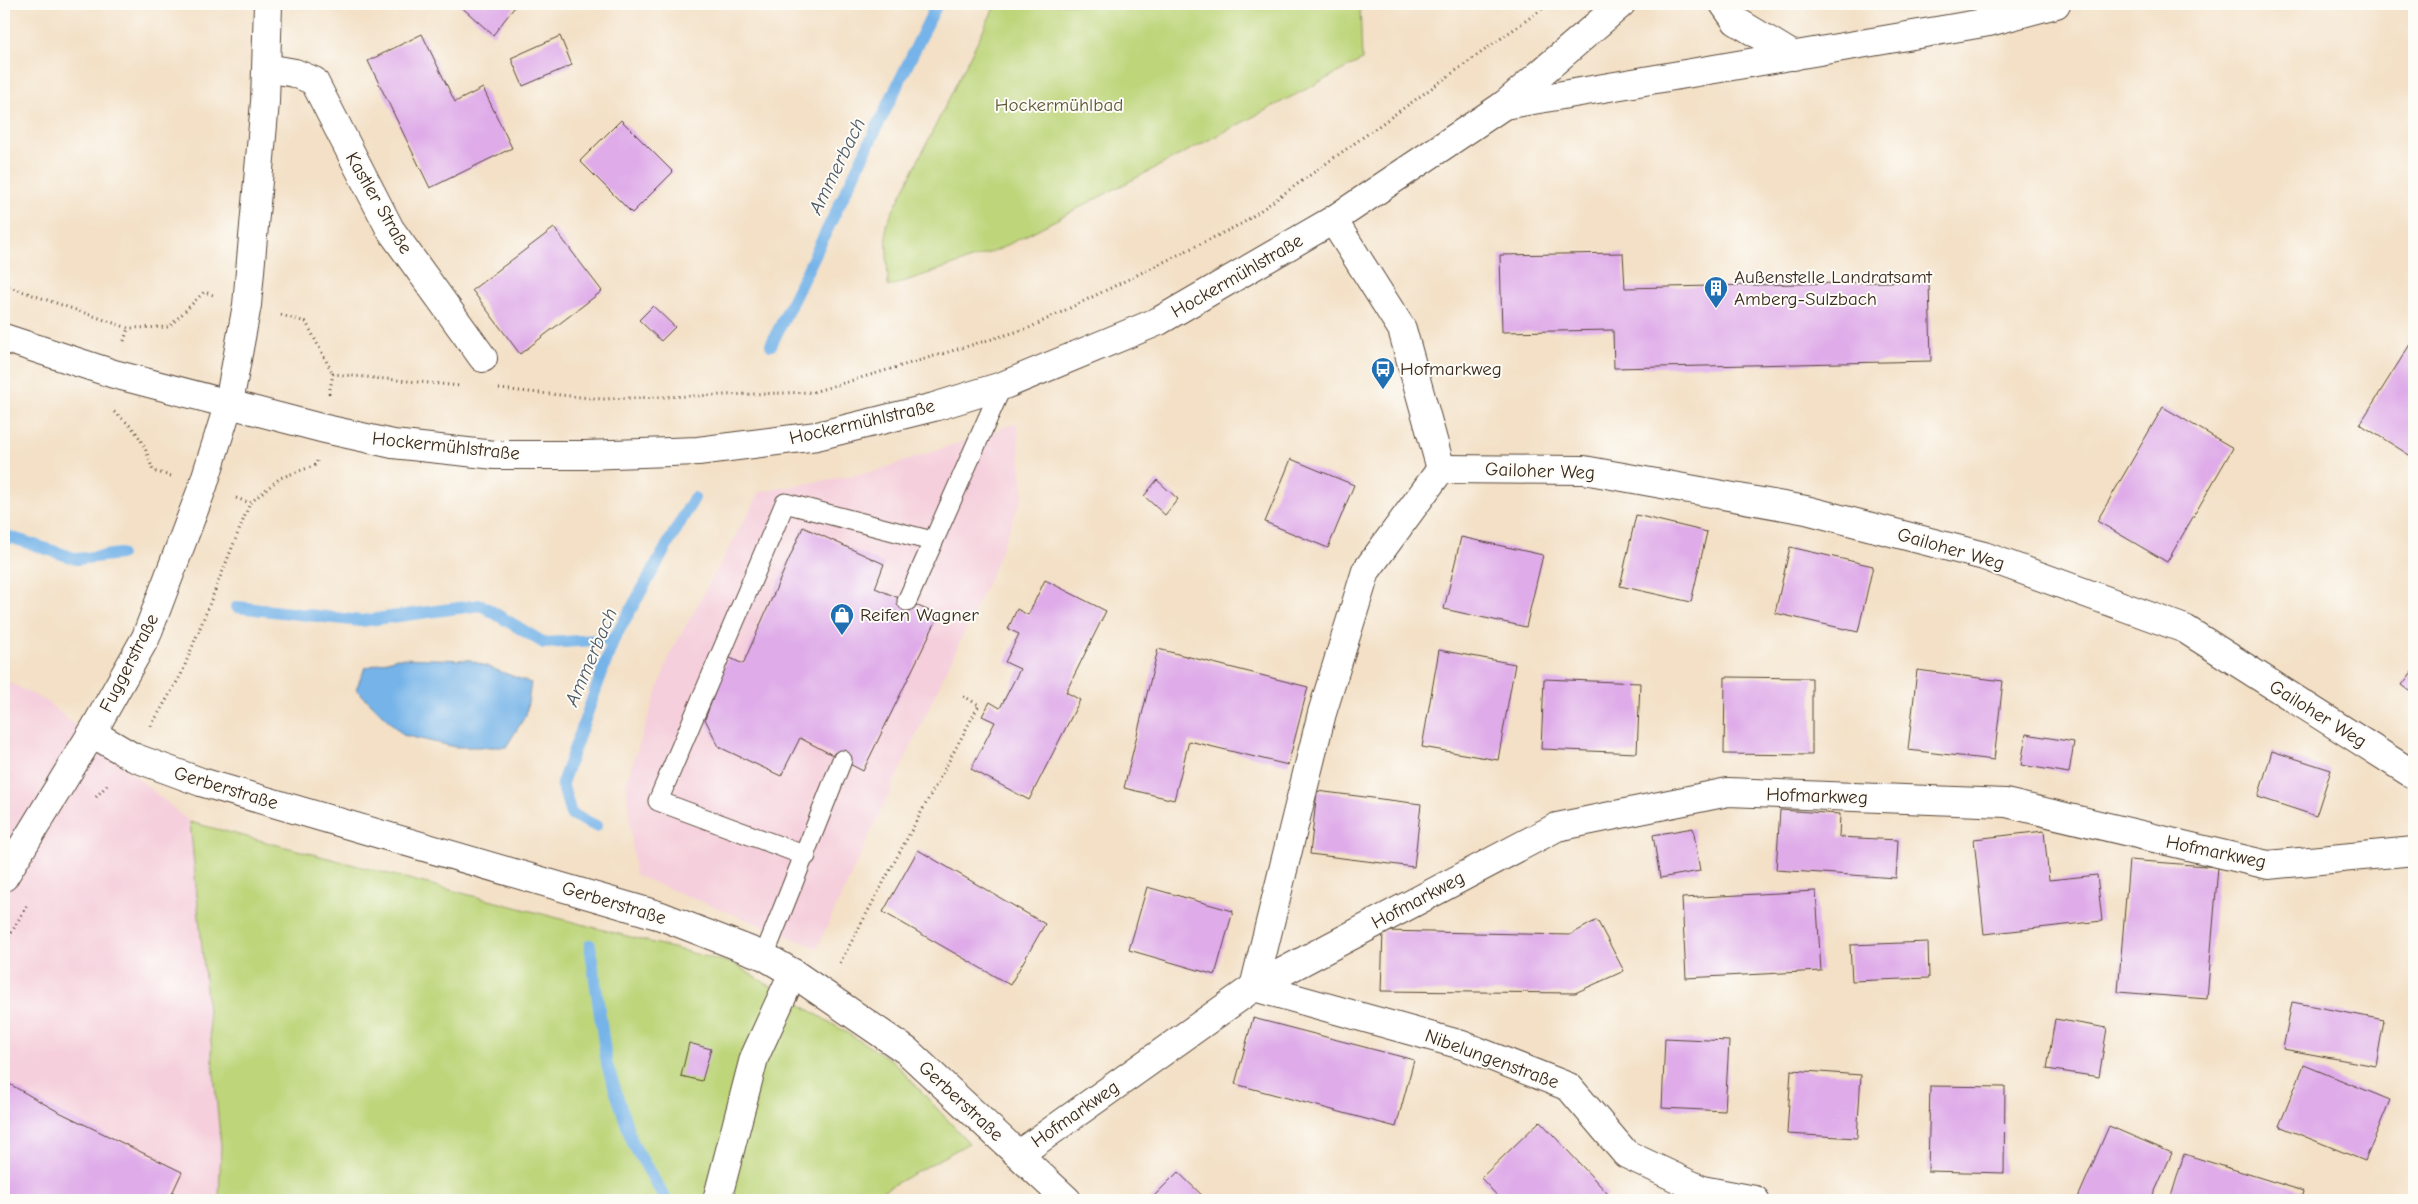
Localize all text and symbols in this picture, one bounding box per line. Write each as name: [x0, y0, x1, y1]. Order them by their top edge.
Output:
park label: Hockermühlbad: [995, 94, 1123, 116]
water label: Ammerbach: [803, 114, 870, 219]
street label: Kastler Straße: [341, 148, 417, 258]
street label: Hockermühlstraße: [1167, 229, 1307, 323]
place label: Außenstelle Landratsamt Amberg-Sulzbach: [1734, 266, 1933, 310]
building icon: Außenstelle Landratsamt Amberg-Sulzbach: [1703, 275, 1729, 309]
bus stop icon: Hofmarkweg: [1370, 356, 1396, 390]
place label: Hofmarkweg: [1400, 358, 1502, 380]
street label: Hockermühlstraße: [787, 395, 937, 449]
street label: Hockermühlstraße: [371, 427, 521, 465]
street label: Gailoher Weg: [1485, 458, 1595, 484]
street label: Gailoher Weg: [1895, 523, 2007, 575]
shop icon: Reifen Wagner: [829, 602, 855, 636]
place label: Reifen Wagner: [860, 604, 979, 626]
water label: Ammerbach: [560, 605, 622, 710]
street label: Fuggerstraße: [95, 610, 163, 716]
street label: Gailoher Weg: [2265, 675, 2371, 753]
street label: Gerberstraße: [171, 762, 281, 814]
street label: Hofmarkweg: [1766, 783, 1868, 809]
street label: Hofmarkweg: [2164, 831, 2268, 873]
street label: Hofmarkweg: [1368, 866, 1468, 934]
street label: Gerberstraße: [559, 877, 669, 929]
street label: Nibelungenstraße: [1422, 1025, 1562, 1093]
street label: Gerberstraße: [914, 1056, 1008, 1146]
street label: Hofmarkweg: [1027, 1076, 1123, 1152]

